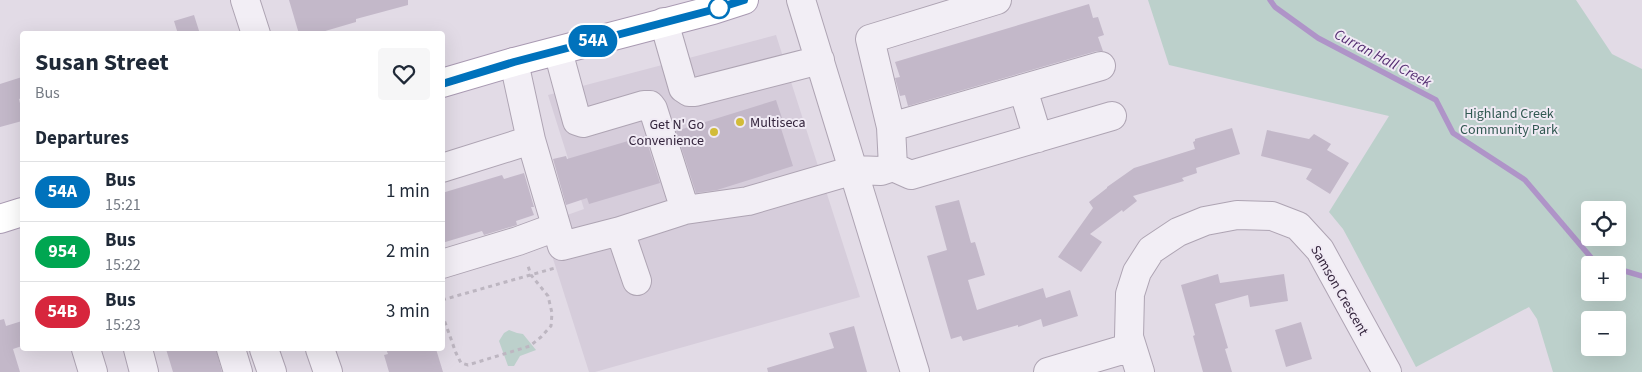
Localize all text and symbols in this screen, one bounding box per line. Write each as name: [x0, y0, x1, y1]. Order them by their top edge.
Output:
unlabelled marker: [708, 0, 730, 19]
water label: Curran Hall Creek: [1330, 24, 1436, 93]
line badge: 54A: [564, 25, 622, 57]
text: 54A: [578, 28, 608, 53]
text: Susan Street: [35, 45, 169, 80]
button: heart: [378, 48, 430, 100]
text: Bus: [35, 82, 60, 104]
park label: Highland Creek Community Park: [1460, 104, 1558, 140]
place label: Multiseca: [750, 113, 806, 133]
place label: Get N' Go Convenience: [629, 115, 704, 151]
marker: Multiseca: [734, 116, 746, 128]
text: Departures: [35, 125, 129, 152]
marker: Get N' Go Convenience: [708, 126, 720, 138]
text: Bus: [105, 167, 136, 194]
text: 1 min: [386, 178, 430, 205]
text: 54A: [48, 179, 77, 204]
text: 15:21: [105, 194, 141, 216]
map controls: [1581, 201, 1626, 356]
button: locate: [1581, 201, 1626, 246]
text: Bus: [105, 227, 136, 254]
text: 2 min: [386, 238, 430, 265]
text: 954: [48, 239, 77, 264]
street label: Samson Crescent: [1305, 242, 1373, 339]
text: 15:22: [105, 254, 141, 276]
button: +: [1581, 256, 1626, 301]
text: Bus: [105, 287, 136, 314]
text: 3 min: [386, 298, 430, 325]
text: 54B: [48, 299, 77, 324]
button: −: [1581, 311, 1626, 356]
text: 15:23: [105, 314, 141, 336]

